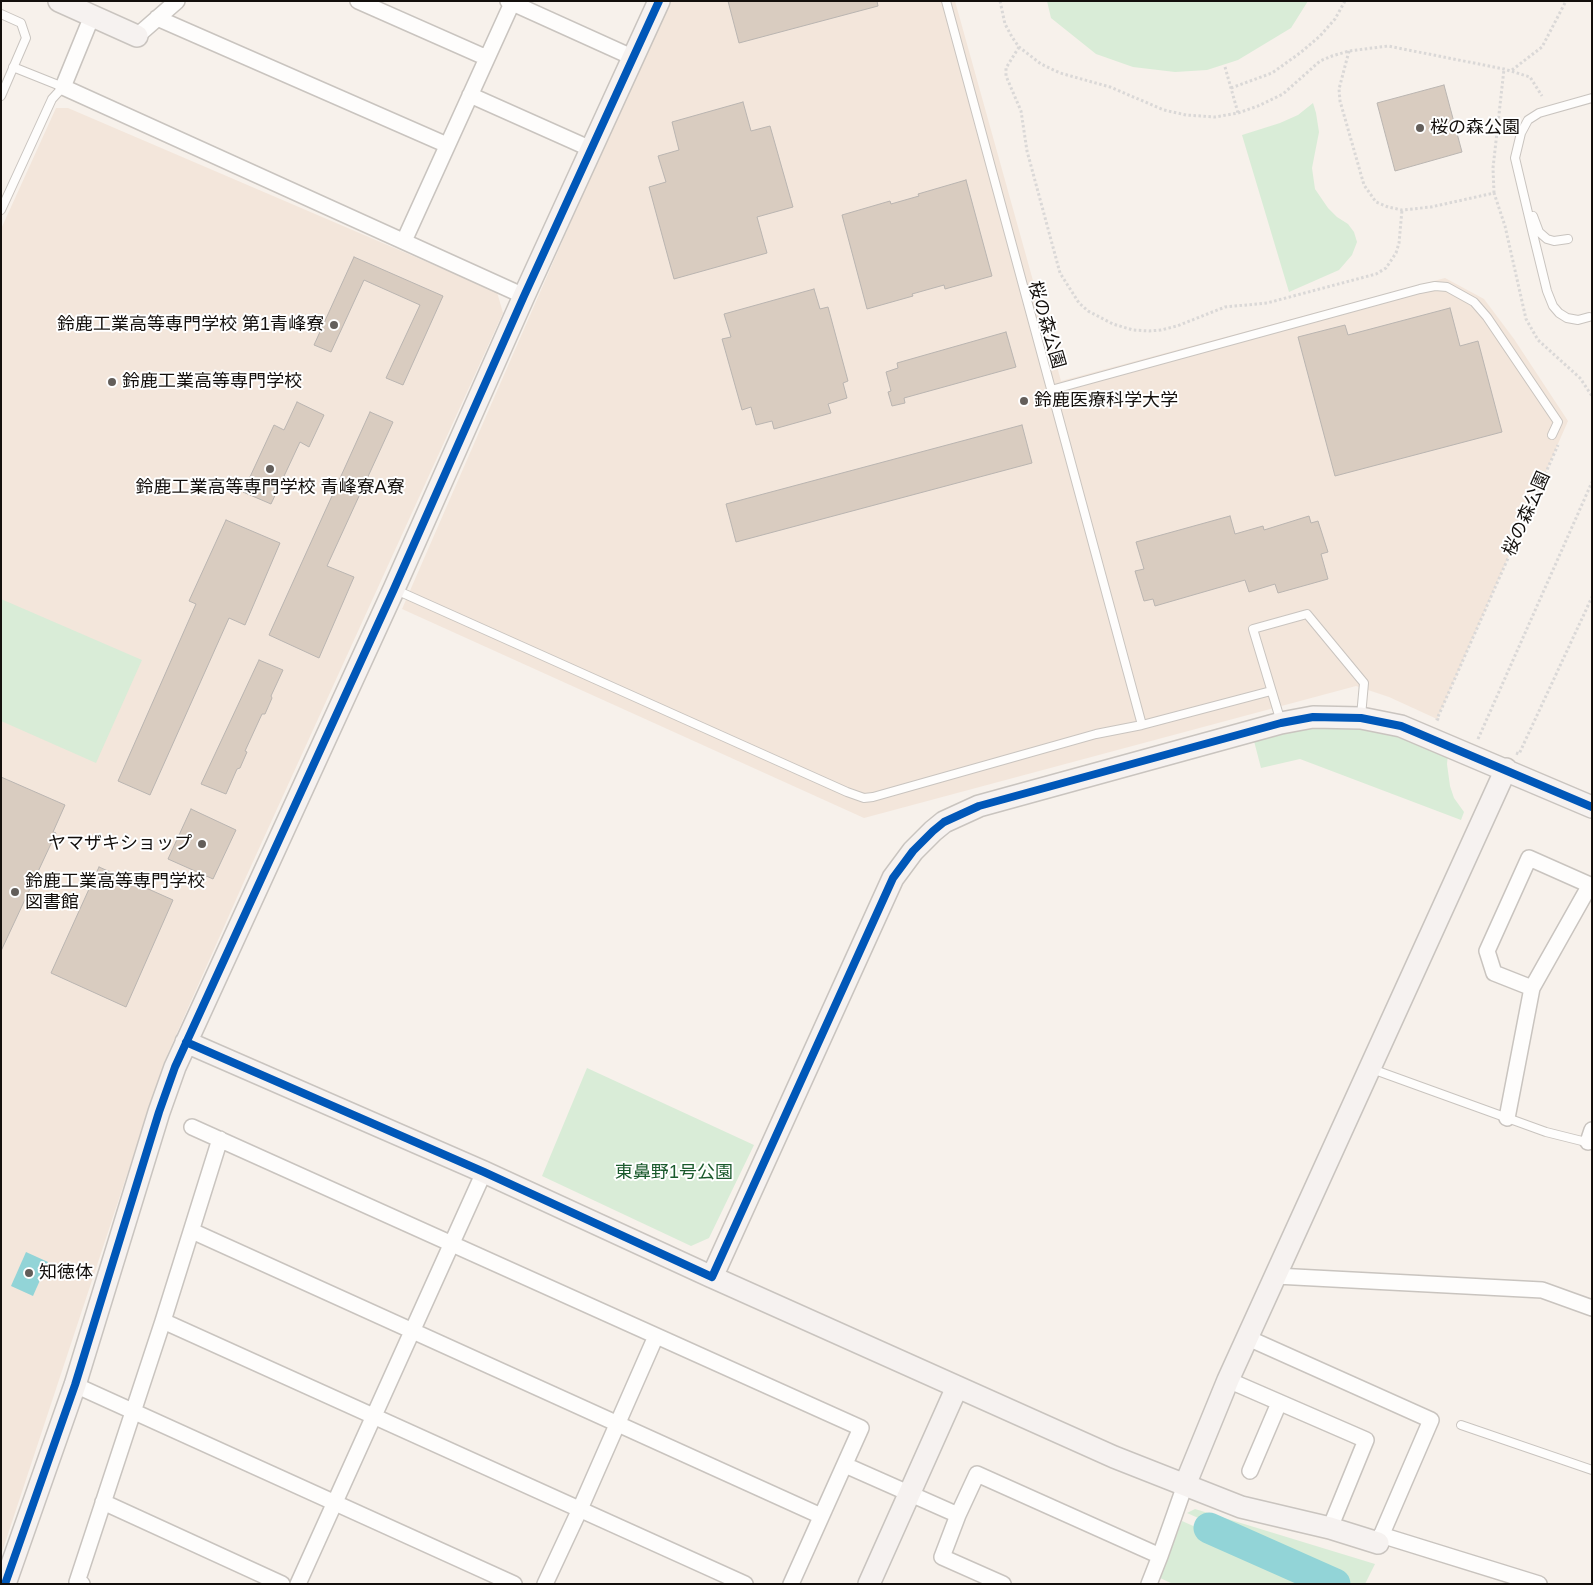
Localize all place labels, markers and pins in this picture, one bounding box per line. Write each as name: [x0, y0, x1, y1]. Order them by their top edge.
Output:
place label: 桜の森公園: [1430, 117, 1520, 139]
marker: 桜の森公園: [1414, 122, 1426, 134]
place label: 鈴鹿工業高等専門学校 第1青峰寮: [57, 314, 324, 336]
marker: 鈴鹿工業高等専門学校 第1青峰寮: [328, 319, 340, 331]
place label: 鈴鹿工業高等専門学校: [122, 371, 302, 393]
marker: 鈴鹿工業高等専門学校: [106, 376, 118, 388]
place label: 鈴鹿医療科学大学: [1034, 390, 1178, 412]
marker: 鈴鹿医療科学大学: [1018, 395, 1030, 407]
marker: 鈴鹿工業高等専門学校 青峰寮A寮: [264, 463, 276, 475]
place label: 鈴鹿工業高等専門学校 青峰寮A寮: [135, 477, 405, 499]
place label: ヤマザキショップ: [48, 833, 192, 855]
marker: ヤマザキショップ: [196, 838, 208, 850]
place label: 鈴鹿工業高等専門学校 図書館: [25, 871, 205, 914]
marker: 鈴鹿工業高等専門学校 図書館: [9, 886, 21, 898]
place label: 知徳体: [39, 1262, 93, 1284]
marker: 知徳体: [23, 1267, 35, 1279]

